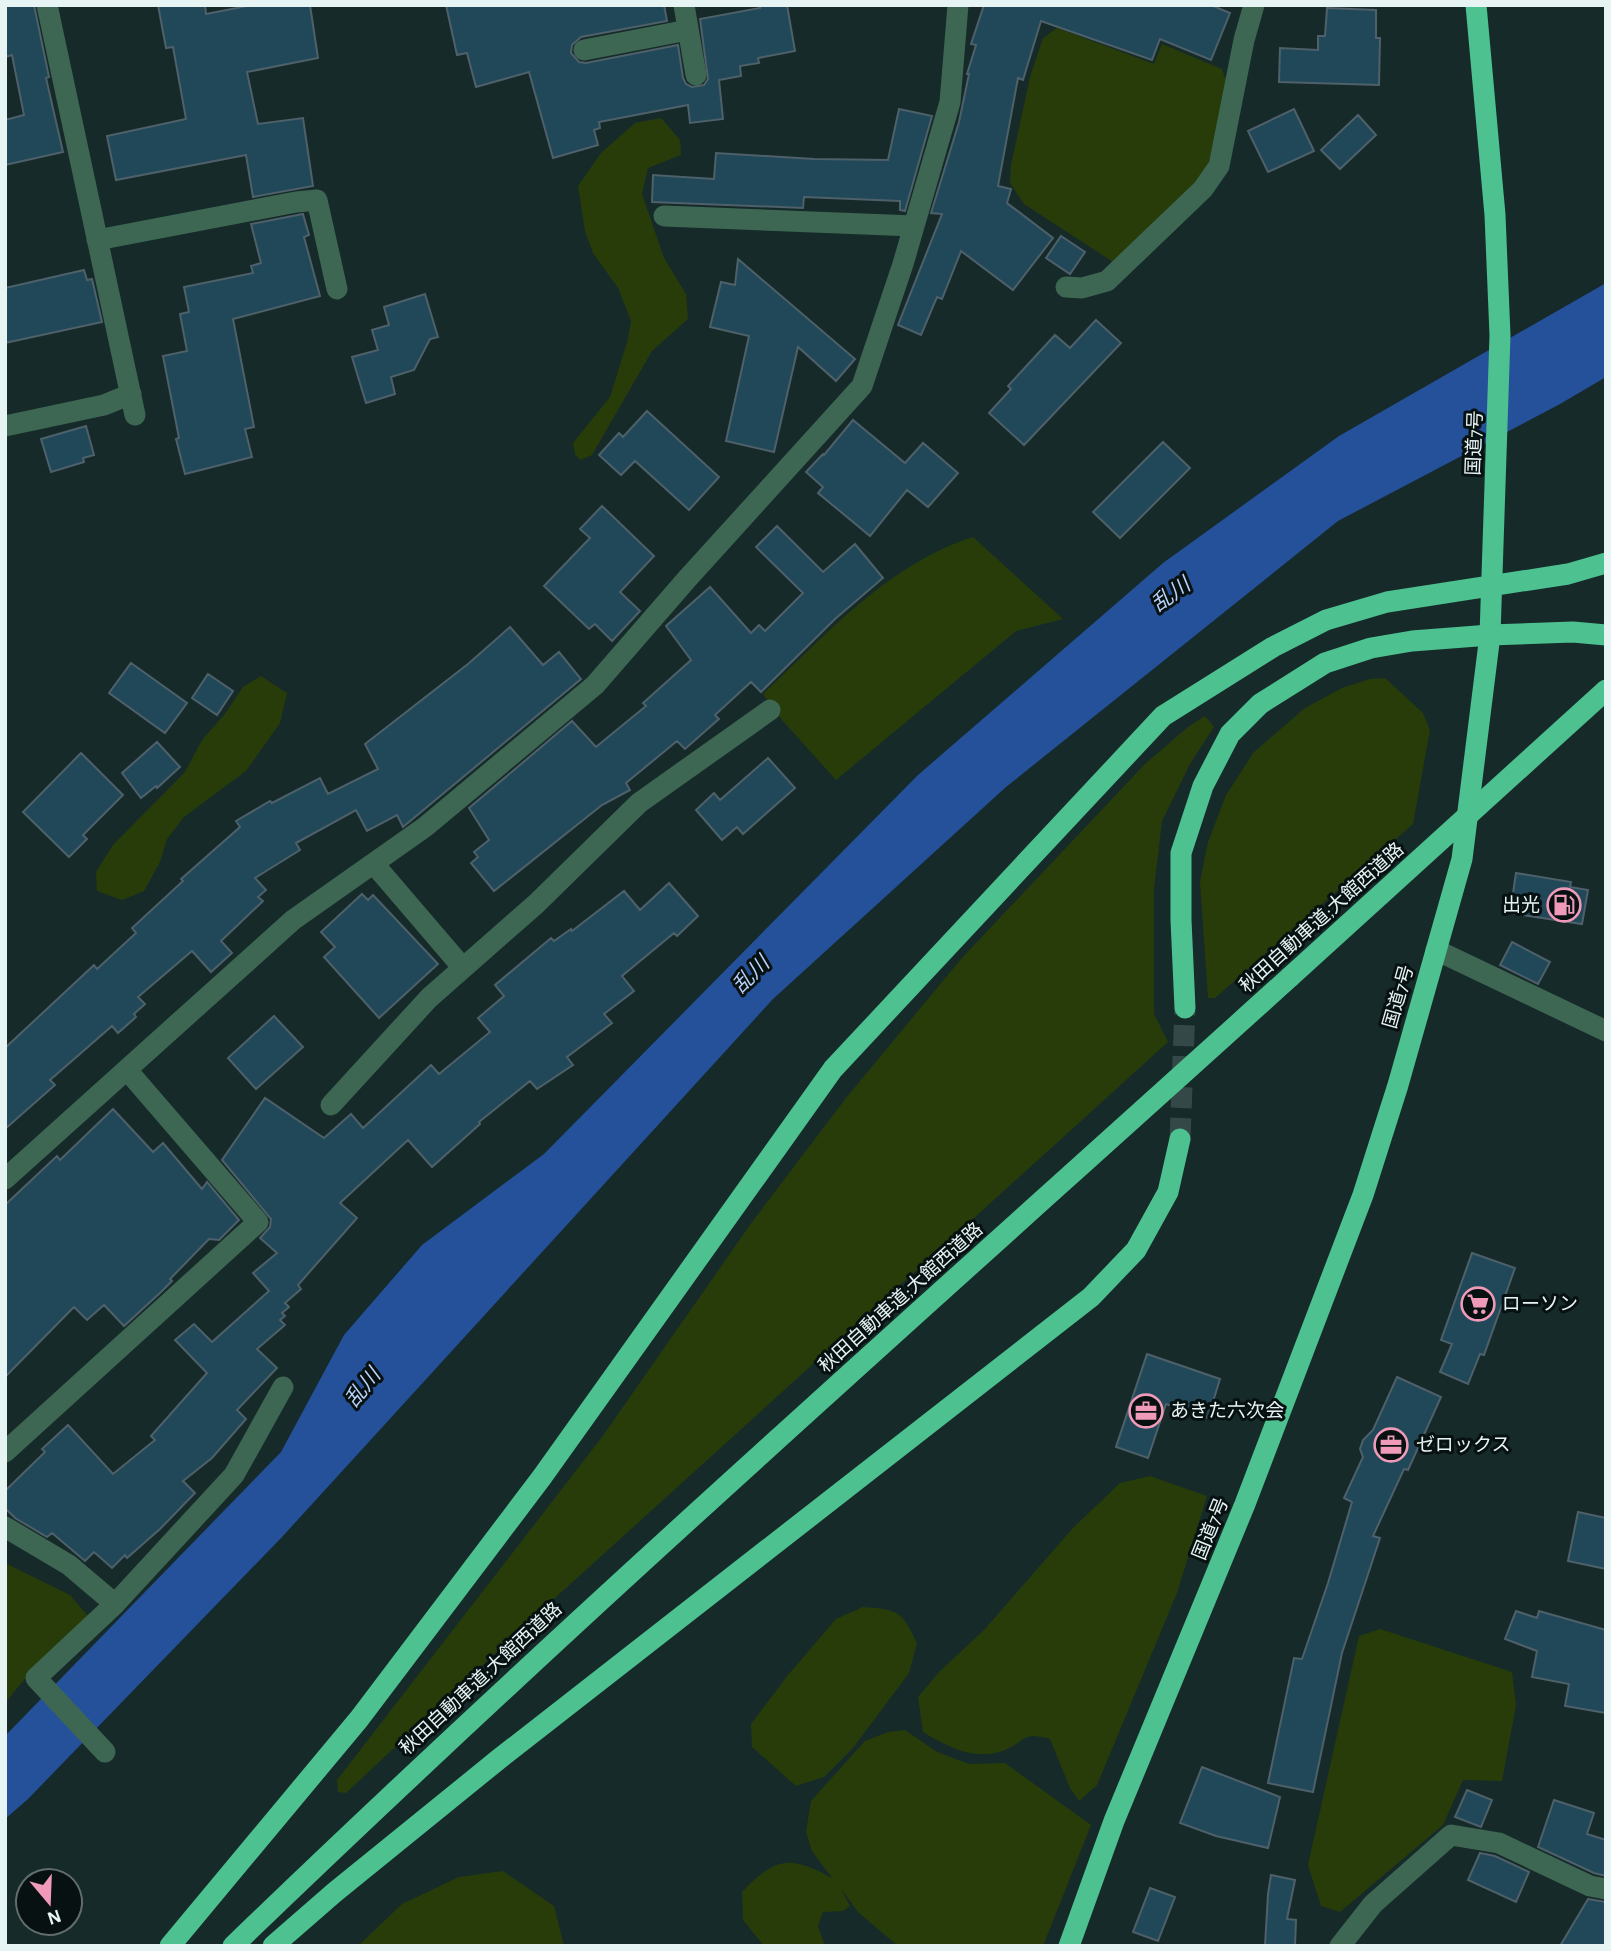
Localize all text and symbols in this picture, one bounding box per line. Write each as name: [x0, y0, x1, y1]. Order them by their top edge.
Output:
street label: 国道7号: [1463, 410, 1486, 476]
water label: 乱川: [1147, 572, 1196, 616]
street label: 秋田自動車道;大館西道路: [1236, 839, 1408, 996]
fuel station icon: 出光: [1545, 886, 1583, 924]
place label: 出光: [1502, 895, 1540, 915]
water label: 乱川: [728, 951, 775, 997]
street label: 国道7号: [1380, 963, 1417, 1031]
street label: 秋田自動車道;大館西道路: [815, 1219, 987, 1376]
supermarket icon: ローソン: [1459, 1285, 1497, 1323]
place label: ローソン: [1502, 1295, 1578, 1314]
water label: 乱川: [341, 1363, 386, 1411]
office icon: あきた六次会: [1127, 1392, 1165, 1430]
place label: あきた六次会: [1170, 1400, 1284, 1421]
office icon: ゼロックス: [1372, 1426, 1410, 1464]
place label: ゼロックス: [1416, 1435, 1510, 1455]
street label: 国道7号: [1189, 1495, 1232, 1563]
street label: 秋田自動車道;大館西道路: [396, 1599, 565, 1759]
north arrow: [14, 1867, 84, 1937]
text: N: [45, 1906, 63, 1928]

